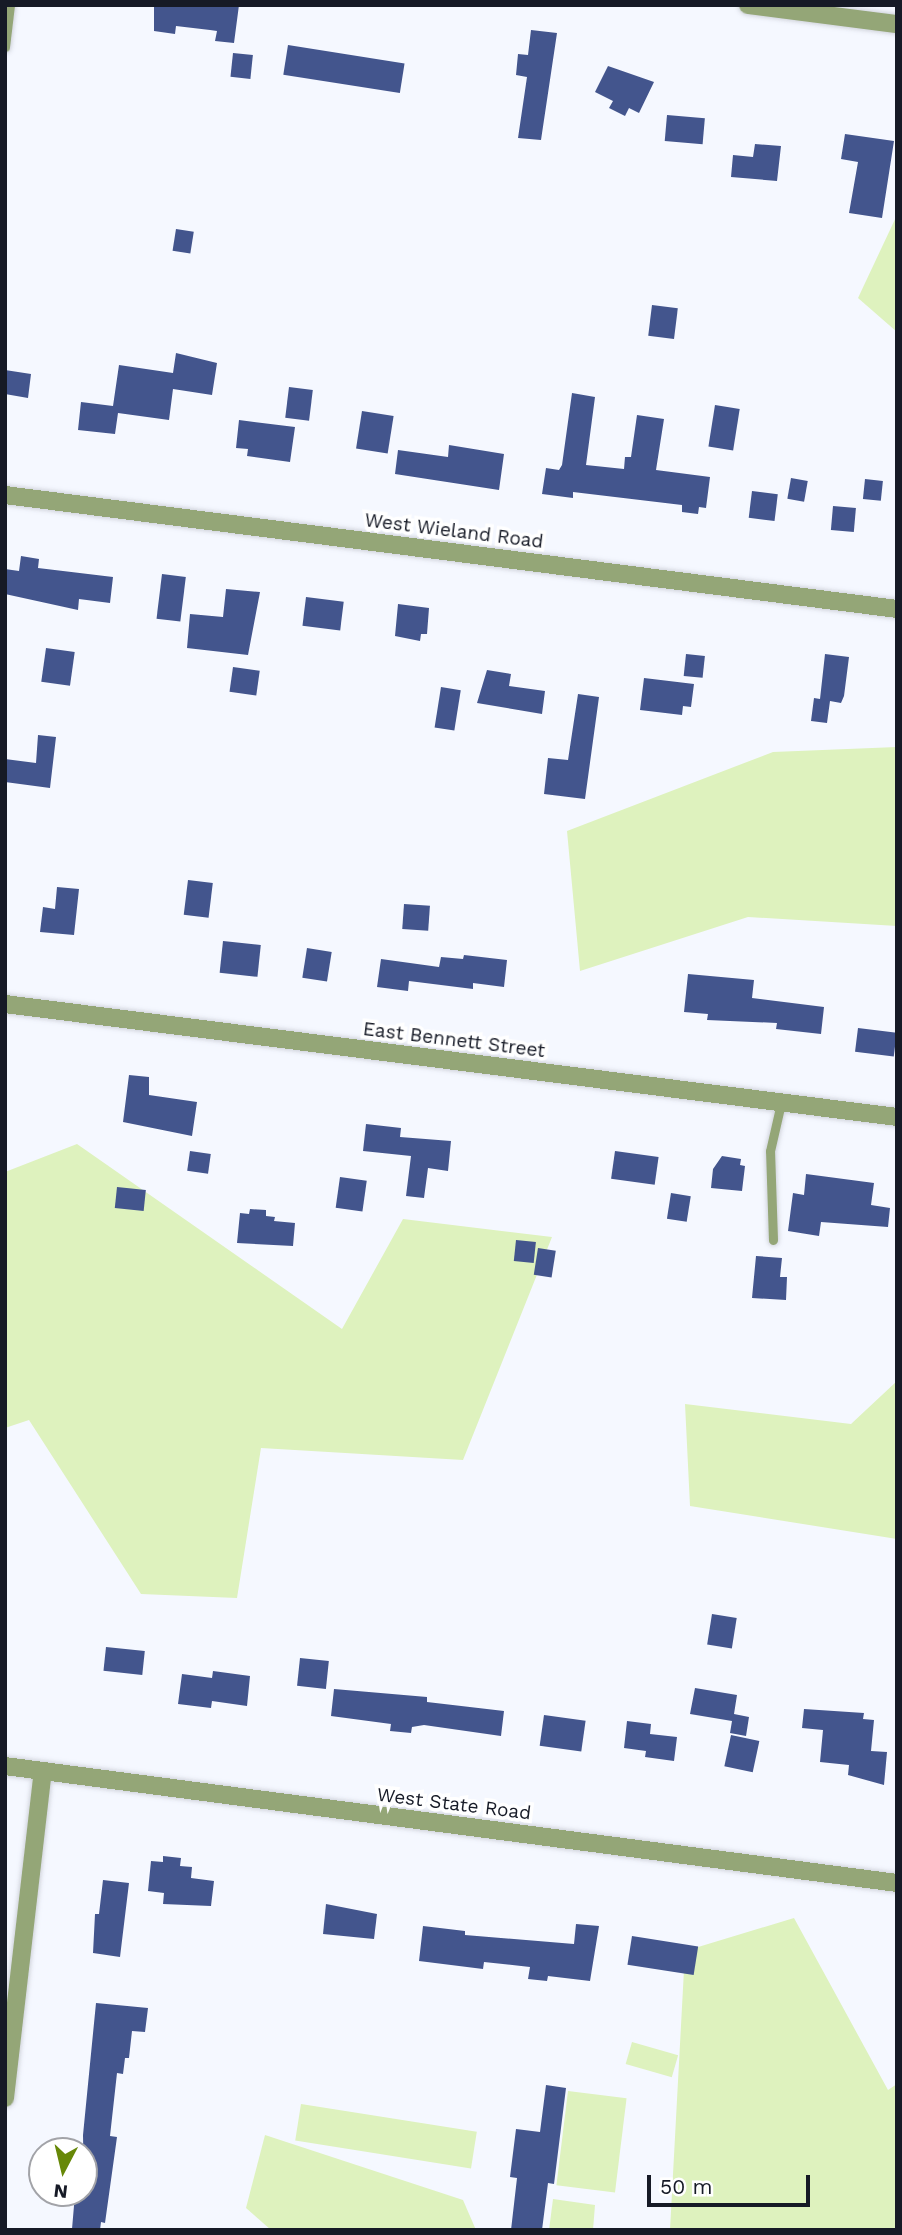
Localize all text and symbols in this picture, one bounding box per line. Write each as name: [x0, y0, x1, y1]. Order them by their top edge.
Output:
street label: West Wieland Road: [363, 509, 545, 553]
street label: East Bennett Street: [362, 1018, 546, 1062]
street label: West State Road: [376, 1783, 532, 1825]
north arrow: [28, 2137, 98, 2207]
scale bar: [650, 2162, 813, 2206]
text: 50 m: [660, 2174, 712, 2199]
text: N: [52, 2179, 69, 2204]

